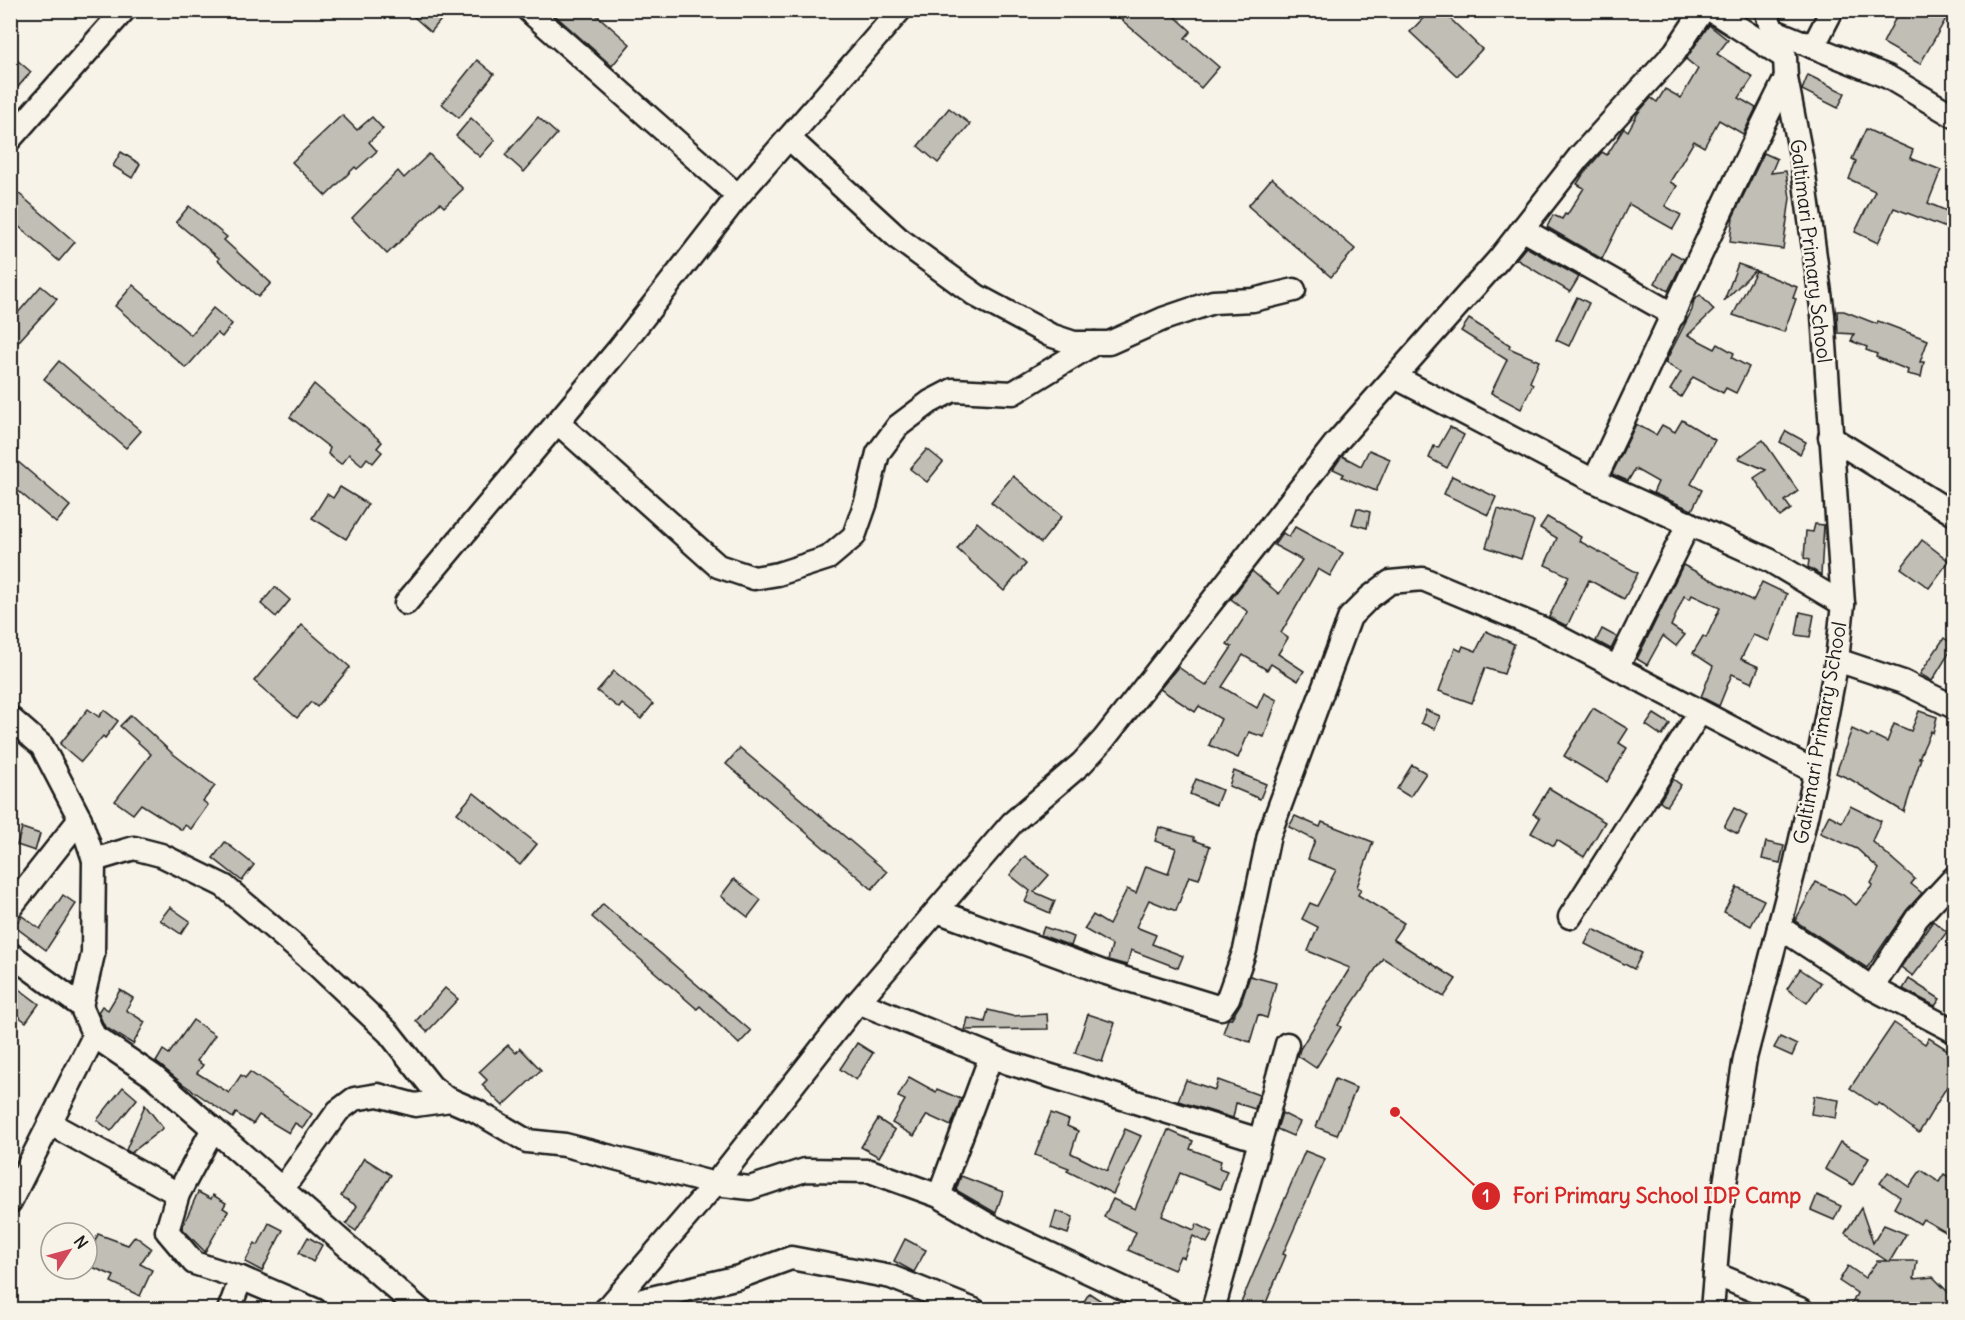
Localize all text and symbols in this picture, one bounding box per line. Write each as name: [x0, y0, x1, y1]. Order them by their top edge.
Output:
street label: Galtimari Primary School: [1785, 137, 1838, 364]
street label: Galtimari Primary School: [1788, 620, 1851, 846]
callout: Fori Primary School IDP Camp: [1471, 1176, 1814, 1215]
text: Fori Primary School IDP Camp: [1513, 1182, 1801, 1209]
text: 1: [1482, 1184, 1490, 1207]
north arrow: [39, 1221, 99, 1281]
text: N: [70, 1232, 92, 1253]

